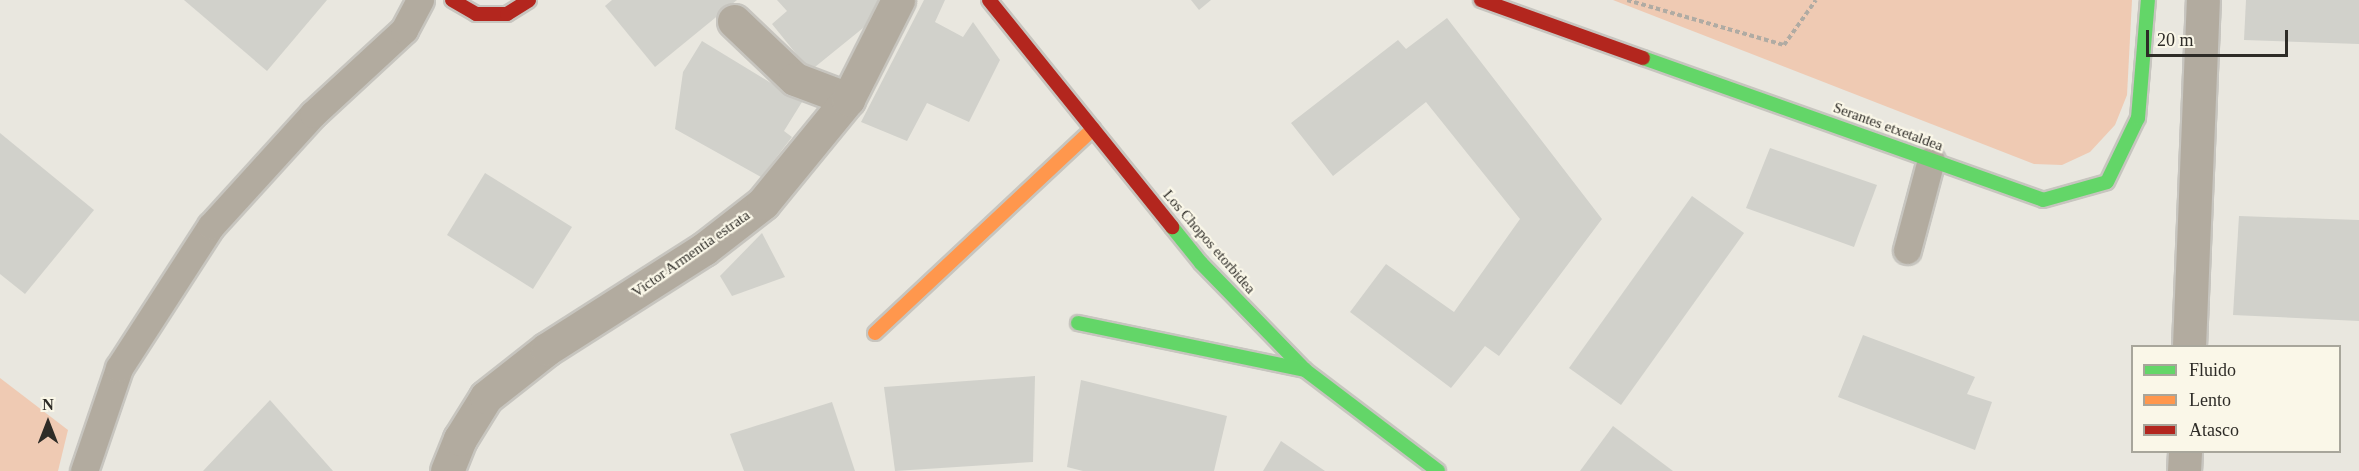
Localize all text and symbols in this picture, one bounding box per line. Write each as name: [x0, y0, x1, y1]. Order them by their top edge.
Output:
scale bar: [2149, 18, 2292, 56]
text: 20 m: [2157, 30, 2194, 50]
street label: Serantes etxetaldea: [1831, 99, 1945, 155]
street label: Los Chopos etorbidea: [1159, 186, 1259, 298]
street label: Victor Armentia estrata: [628, 206, 754, 302]
legend: [2131, 345, 2341, 453]
text: Fluido: [2189, 360, 2236, 380]
text: Lento: [2189, 390, 2231, 410]
north arrow: [18, 393, 78, 453]
text: N: [42, 396, 54, 413]
text: Atasco: [2189, 420, 2239, 440]

